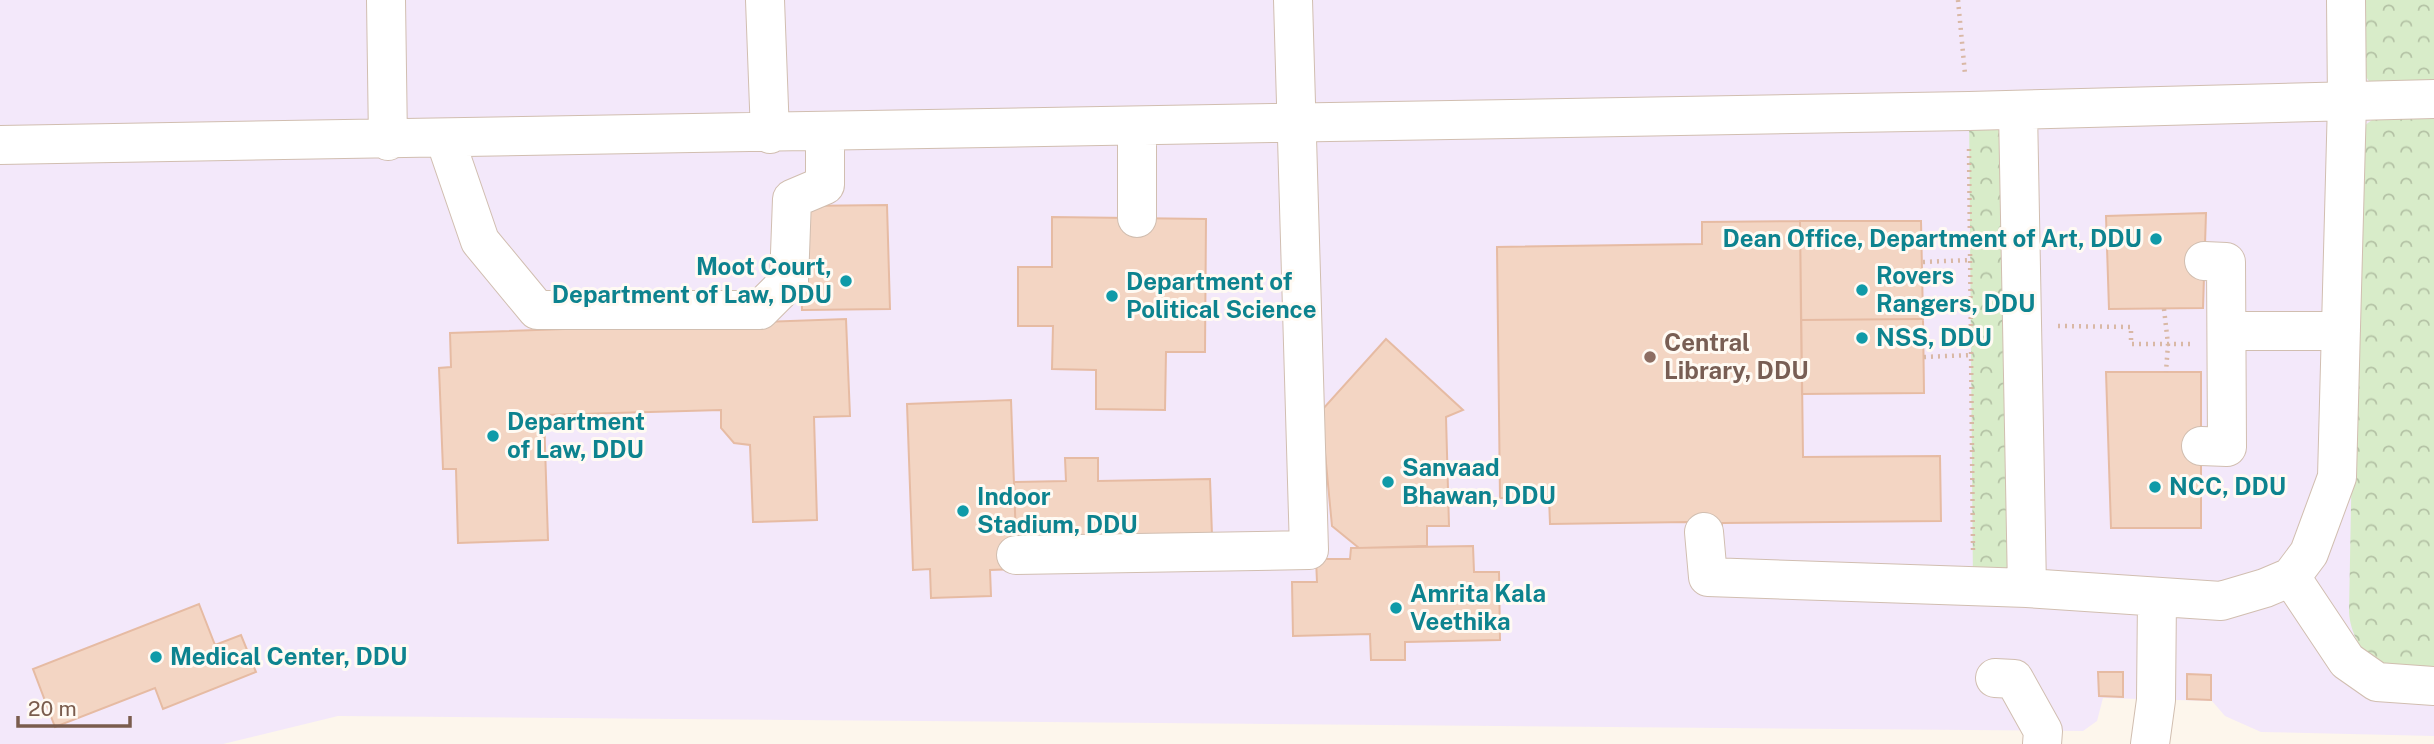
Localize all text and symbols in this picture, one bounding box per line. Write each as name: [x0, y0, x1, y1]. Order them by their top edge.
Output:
place label: Dean Office, Department of Art, DDU: [1723, 224, 2142, 252]
marker: Dean Office, Department of Art, DDU: [2148, 231, 2164, 247]
place label: Moot Court, Department of Law, DDU: [552, 252, 832, 308]
place label: Rovers Rangers, DDU: [1876, 261, 2035, 317]
place label: Department of Political Science: [1126, 267, 1317, 323]
marker: Moot Court, Department of Law, DDU: [838, 273, 854, 289]
marker: Rovers Rangers, DDU: [1854, 282, 1870, 298]
marker: Department of Political Science: [1104, 288, 1120, 304]
place label: NSS, DDU: [1876, 323, 1992, 351]
place label: Central Library, DDU: [1664, 328, 1809, 384]
marker: NSS, DDU: [1854, 330, 1870, 346]
marker: Central Library, DDU: [1642, 349, 1658, 365]
place label: Department of Law, DDU: [507, 407, 645, 463]
marker: Department of Law, DDU: [485, 428, 501, 444]
place label: Sanvaad Bhawan, DDU: [1402, 453, 1556, 509]
place label: NCC, DDU: [2169, 472, 2286, 500]
marker: Sanvaad Bhawan, DDU: [1380, 474, 1396, 490]
marker: NCC, DDU: [2147, 479, 2163, 495]
place label: Indoor Stadium, DDU: [977, 482, 1138, 538]
marker: Indoor Stadium, DDU: [955, 503, 971, 519]
place label: Amrita Kala Veethika: [1410, 579, 1546, 635]
marker: Amrita Kala Veethika: [1388, 600, 1404, 616]
place label: Medical Center, DDU: [170, 642, 407, 670]
marker: Medical Center, DDU: [148, 649, 164, 665]
scale bar: [18, 684, 130, 728]
text: 20 m: [28, 696, 77, 721]

